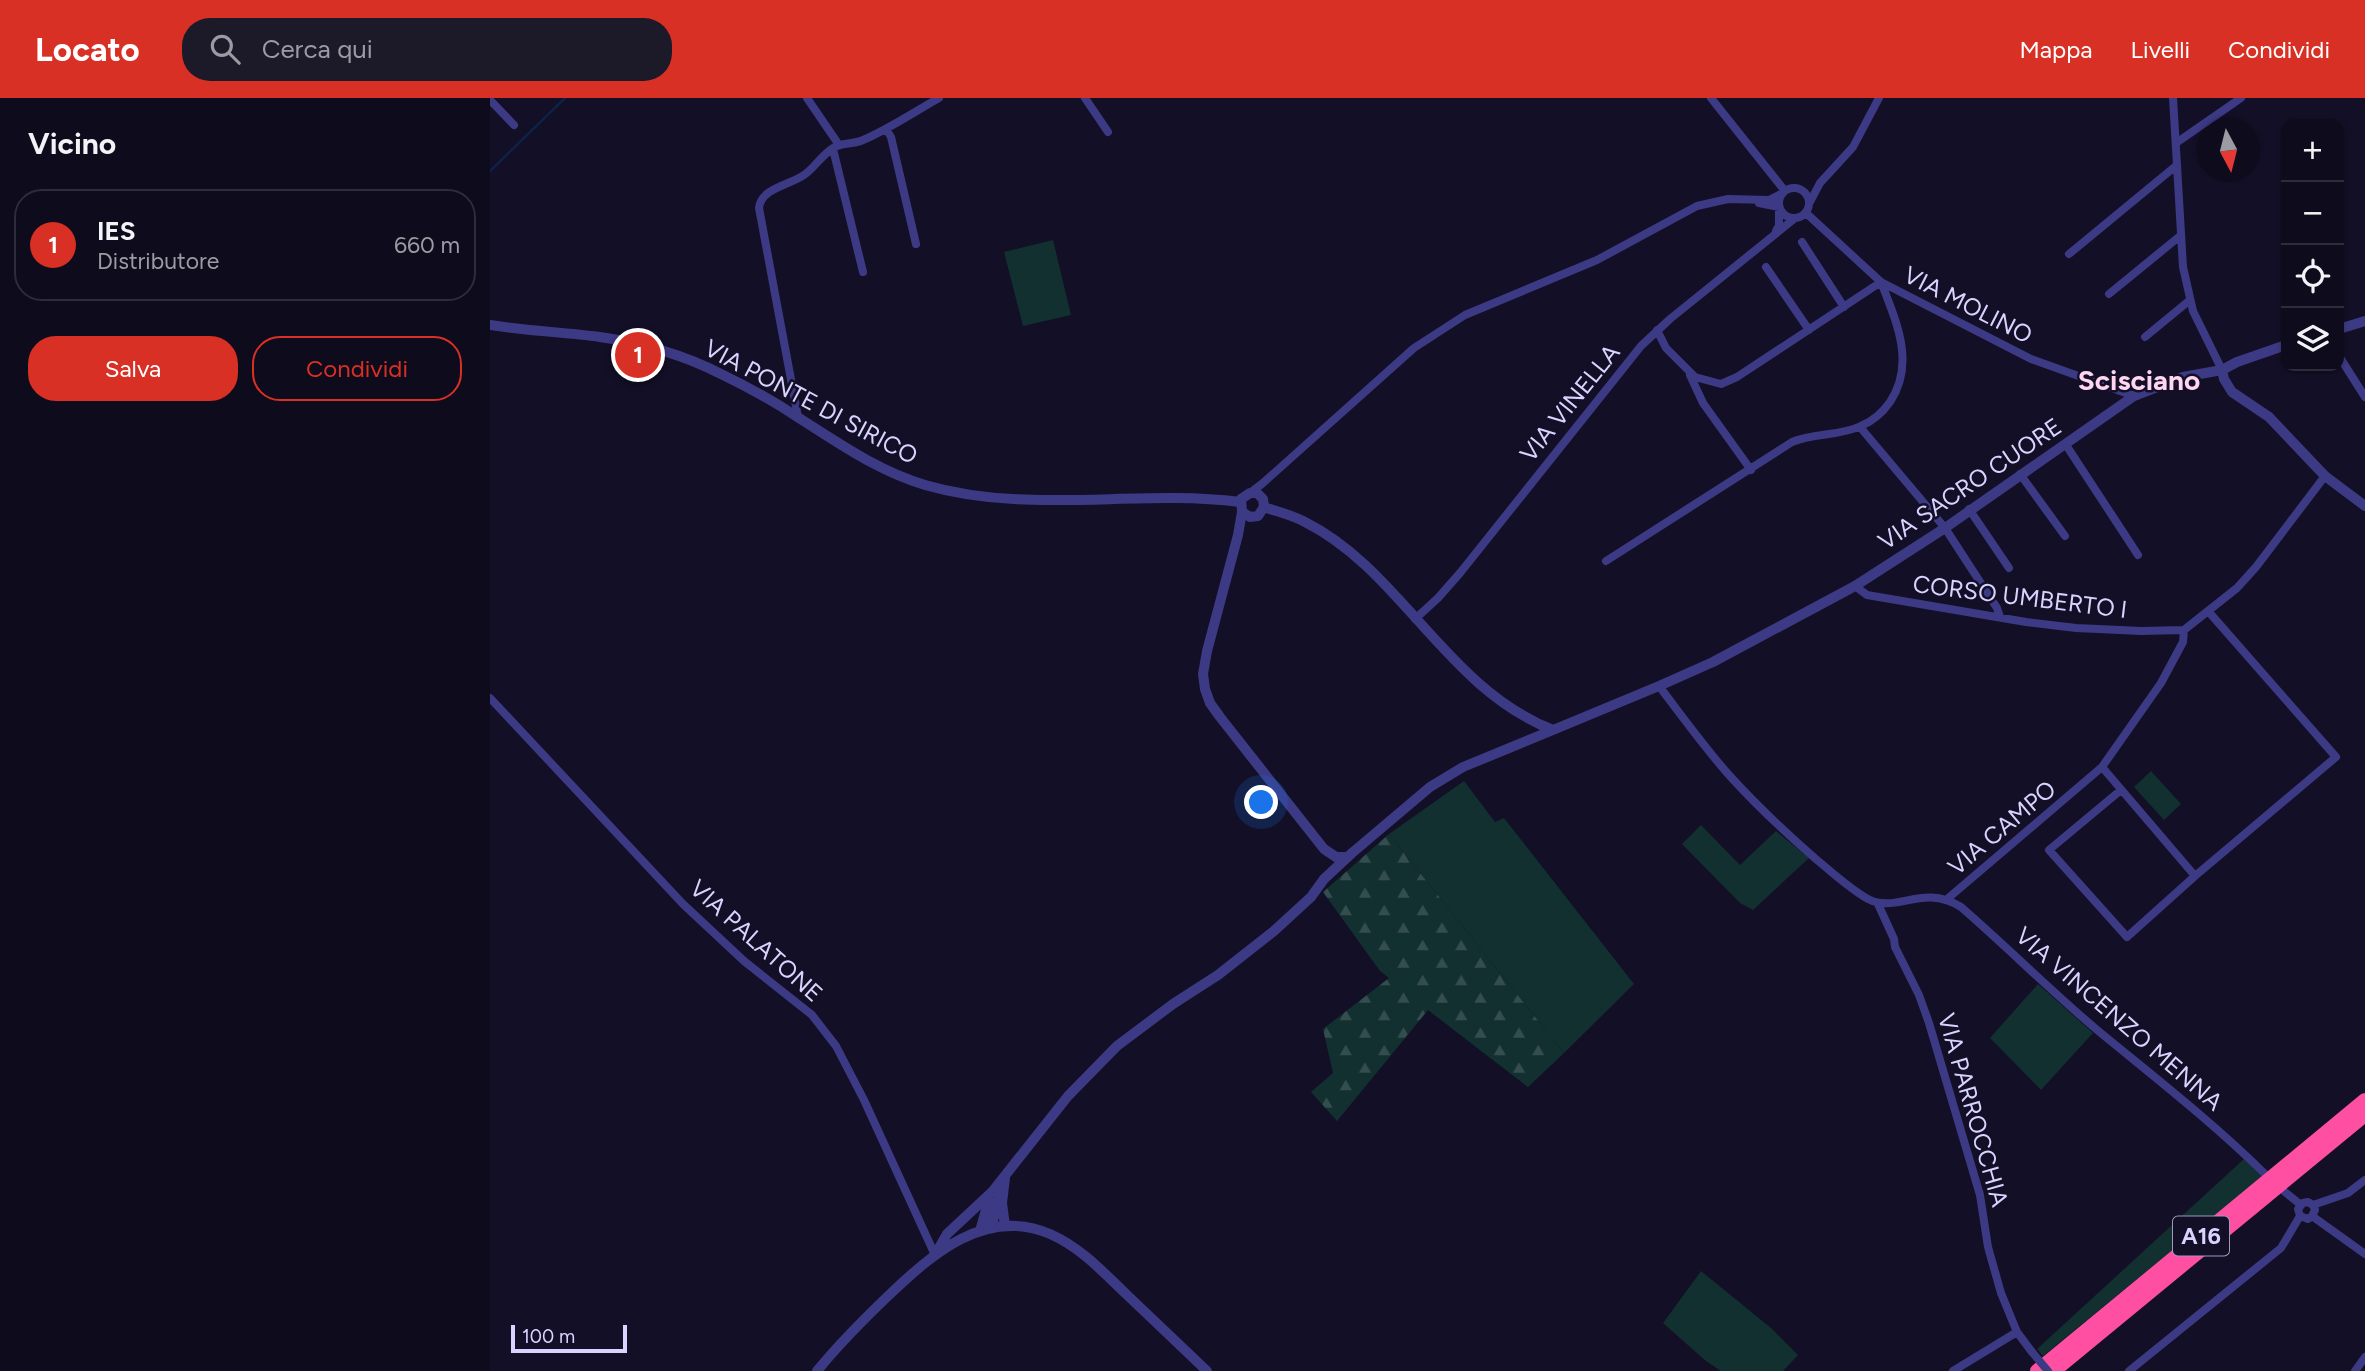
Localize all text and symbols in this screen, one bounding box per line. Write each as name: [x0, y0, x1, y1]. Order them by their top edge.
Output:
search box: [182, 18, 672, 81]
text: Locato: [35, 30, 140, 69]
icon: search: [206, 30, 244, 68]
text: Cerca qui: [262, 33, 373, 65]
text: Mappa: [2019, 35, 2093, 64]
text: Livelli: [2131, 35, 2190, 64]
text: Condividi: [2228, 35, 2330, 64]
north arrow: [2197, 119, 2260, 182]
map controls: [2281, 119, 2344, 371]
button: +: [2281, 119, 2344, 182]
text: Vicino: [28, 125, 116, 162]
button: −: [2281, 182, 2344, 245]
text: IES: [97, 215, 136, 247]
text: 1: [48, 231, 58, 259]
text: 660 m: [394, 231, 460, 259]
button: locate: [2281, 245, 2344, 308]
text: Distributore: [97, 247, 219, 275]
street label: VIA MOLINO: [1899, 260, 2037, 349]
button: layers: [2281, 308, 2344, 371]
pin: 1: [615, 329, 661, 381]
street label: VIA PONTE DI SIRICO: [700, 333, 923, 470]
button: Salva: [28, 336, 238, 401]
button: Condividi: [252, 336, 462, 401]
street label: VIA VINELLA: [1514, 338, 1626, 467]
district label: Scisciano: [2078, 363, 2200, 397]
street label: VIA SACRO CUORE: [1873, 412, 2067, 556]
street label: CORSO UMBERTO I: [1911, 569, 2129, 624]
street label: VIA CAMPO: [1942, 774, 2061, 881]
your location: [1244, 785, 1278, 819]
street label: VIA PALATONE: [684, 873, 829, 1008]
street label: VIA VINCENZO MENNA: [2010, 921, 2229, 1117]
street label: VIA PARROCCHIA: [1932, 1010, 2015, 1210]
road number: A16: [2173, 1217, 2229, 1256]
scale bar: [511, 1322, 626, 1354]
text: 100 m: [522, 1325, 575, 1348]

